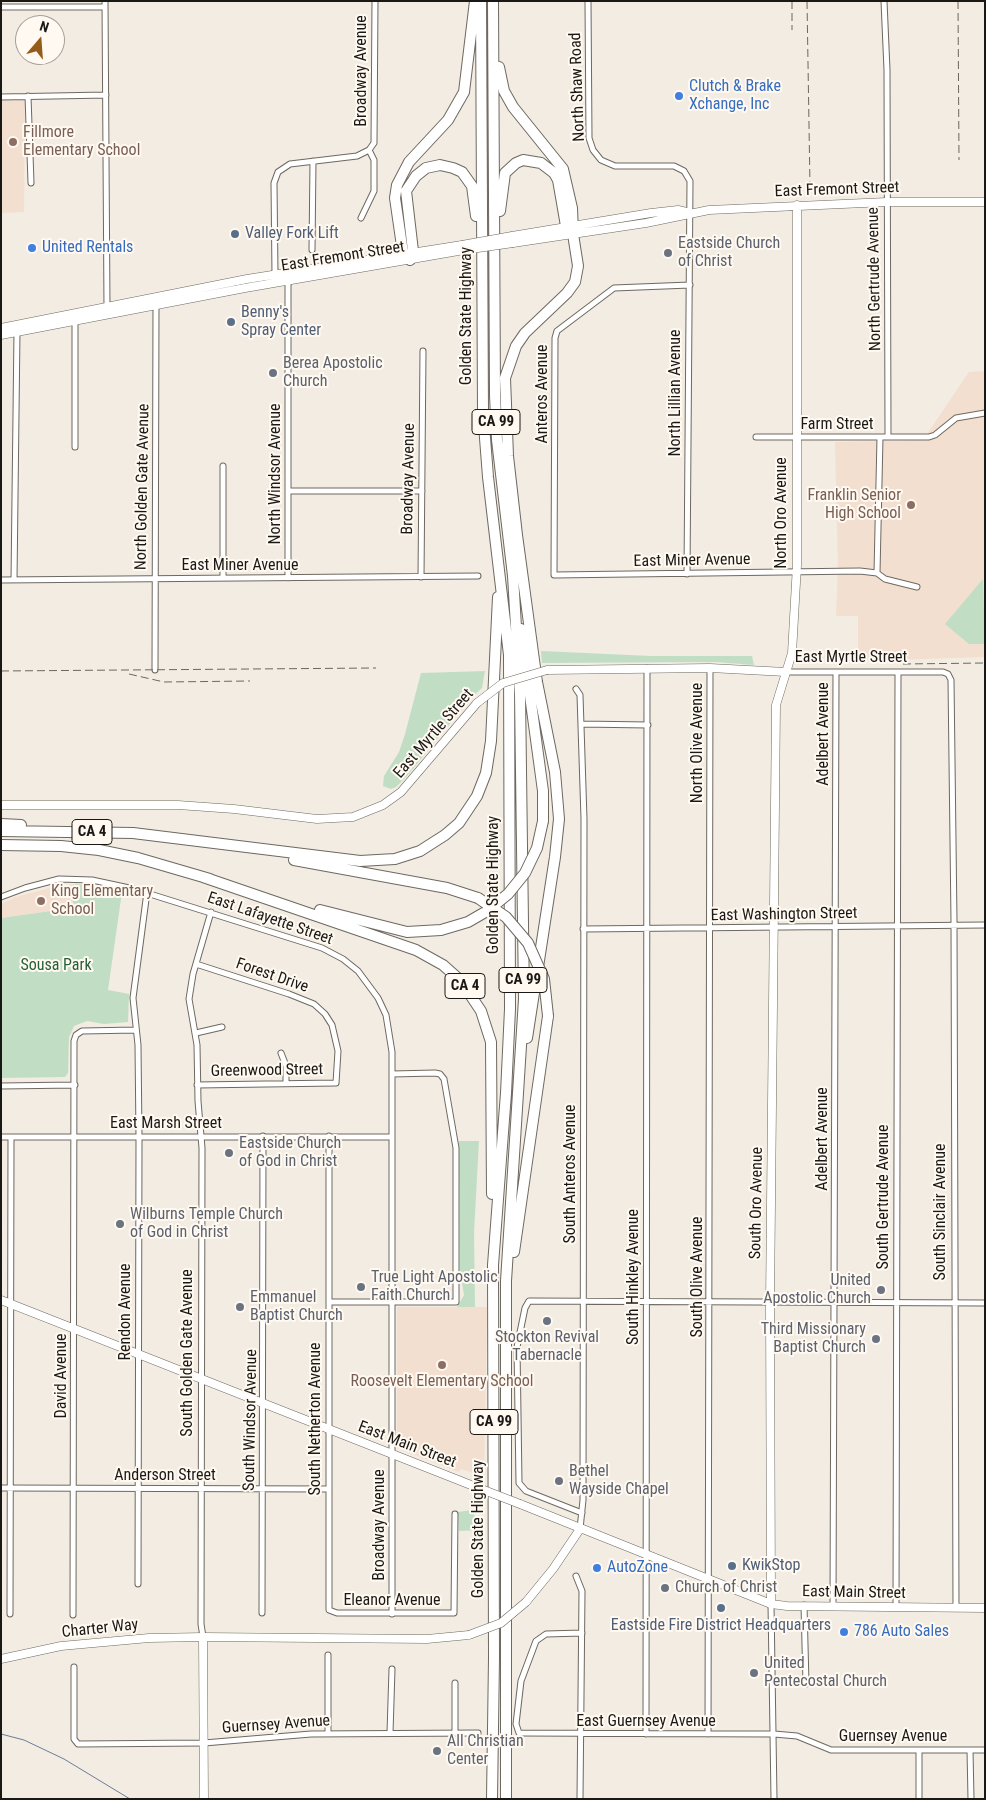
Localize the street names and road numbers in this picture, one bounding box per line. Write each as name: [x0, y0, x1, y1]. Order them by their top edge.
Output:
street label: Broadway Avenue: [352, 15, 372, 127]
street label: North Shaw Road: [566, 32, 590, 142]
street label: East Fremont Street: [774, 178, 900, 202]
street label: North Gertrude Avenue: [864, 207, 886, 351]
street label: East Fremont Street: [280, 238, 406, 276]
street label: Golden State Highway: [457, 247, 477, 385]
street label: North Lillian Avenue: [666, 330, 686, 456]
street label: Anteros Avenue: [533, 345, 553, 443]
street label: North Golden Gate Avenue: [132, 404, 154, 570]
street label: North Windsor Avenue: [266, 404, 286, 544]
road number: CA 99: [472, 410, 520, 434]
street label: Farm Street: [800, 415, 874, 435]
street label: Broadway Avenue: [398, 423, 420, 535]
street label: North Oro Avenue: [772, 457, 792, 569]
street label: East Miner Avenue: [633, 550, 751, 572]
street label: East Miner Avenue: [182, 556, 298, 576]
street label: East Myrtle Street: [795, 648, 907, 668]
street label: Adelbert Avenue: [814, 682, 834, 786]
street label: North Olive Avenue: [688, 683, 708, 803]
street label: East Myrtle Street: [390, 685, 478, 783]
street label: Golden State Highway: [484, 816, 504, 954]
road number: CA 4: [72, 820, 112, 844]
street label: East Lafayette Street: [205, 889, 335, 949]
street label: East Washington Street: [710, 904, 858, 926]
street label: Forest Drive: [233, 955, 311, 997]
road number: CA 99: [499, 968, 547, 992]
road number: CA 4: [445, 974, 485, 998]
street label: Greenwood Street: [211, 1060, 323, 1082]
street label: Adelbert Avenue: [813, 1087, 833, 1191]
street label: South Anteros Avenue: [561, 1104, 581, 1244]
street label: East Marsh Street: [110, 1114, 222, 1134]
street label: South Gertrude Avenue: [874, 1125, 894, 1269]
street label: South Sinclair Avenue: [931, 1144, 951, 1280]
street label: South Oro Avenue: [746, 1147, 768, 1259]
street label: South Hinkley Avenue: [624, 1209, 644, 1345]
street label: South Olive Avenue: [688, 1216, 708, 1338]
street label: Rendon Avenue: [116, 1263, 136, 1361]
street label: South Golden Gate Avenue: [178, 1269, 198, 1437]
street label: David Avenue: [52, 1334, 72, 1418]
street label: South Netherton Avenue: [306, 1343, 326, 1495]
street label: South Windsor Avenue: [240, 1349, 262, 1491]
road number: CA 99: [470, 1410, 518, 1434]
street label: East Main Street: [355, 1417, 459, 1473]
street label: Golden State Highway: [469, 1460, 489, 1598]
street label: Anderson Street: [114, 1466, 216, 1486]
street label: Broadway Avenue: [370, 1469, 390, 1581]
street label: East Main Street: [802, 1582, 906, 1604]
street label: Eleanor Avenue: [343, 1591, 441, 1611]
street label: Charter Way: [61, 1615, 139, 1643]
street label: Guernsey Avenue: [221, 1712, 331, 1738]
street label: East Guernsey Avenue: [576, 1712, 716, 1732]
street label: Guernsey Avenue: [839, 1727, 947, 1747]

